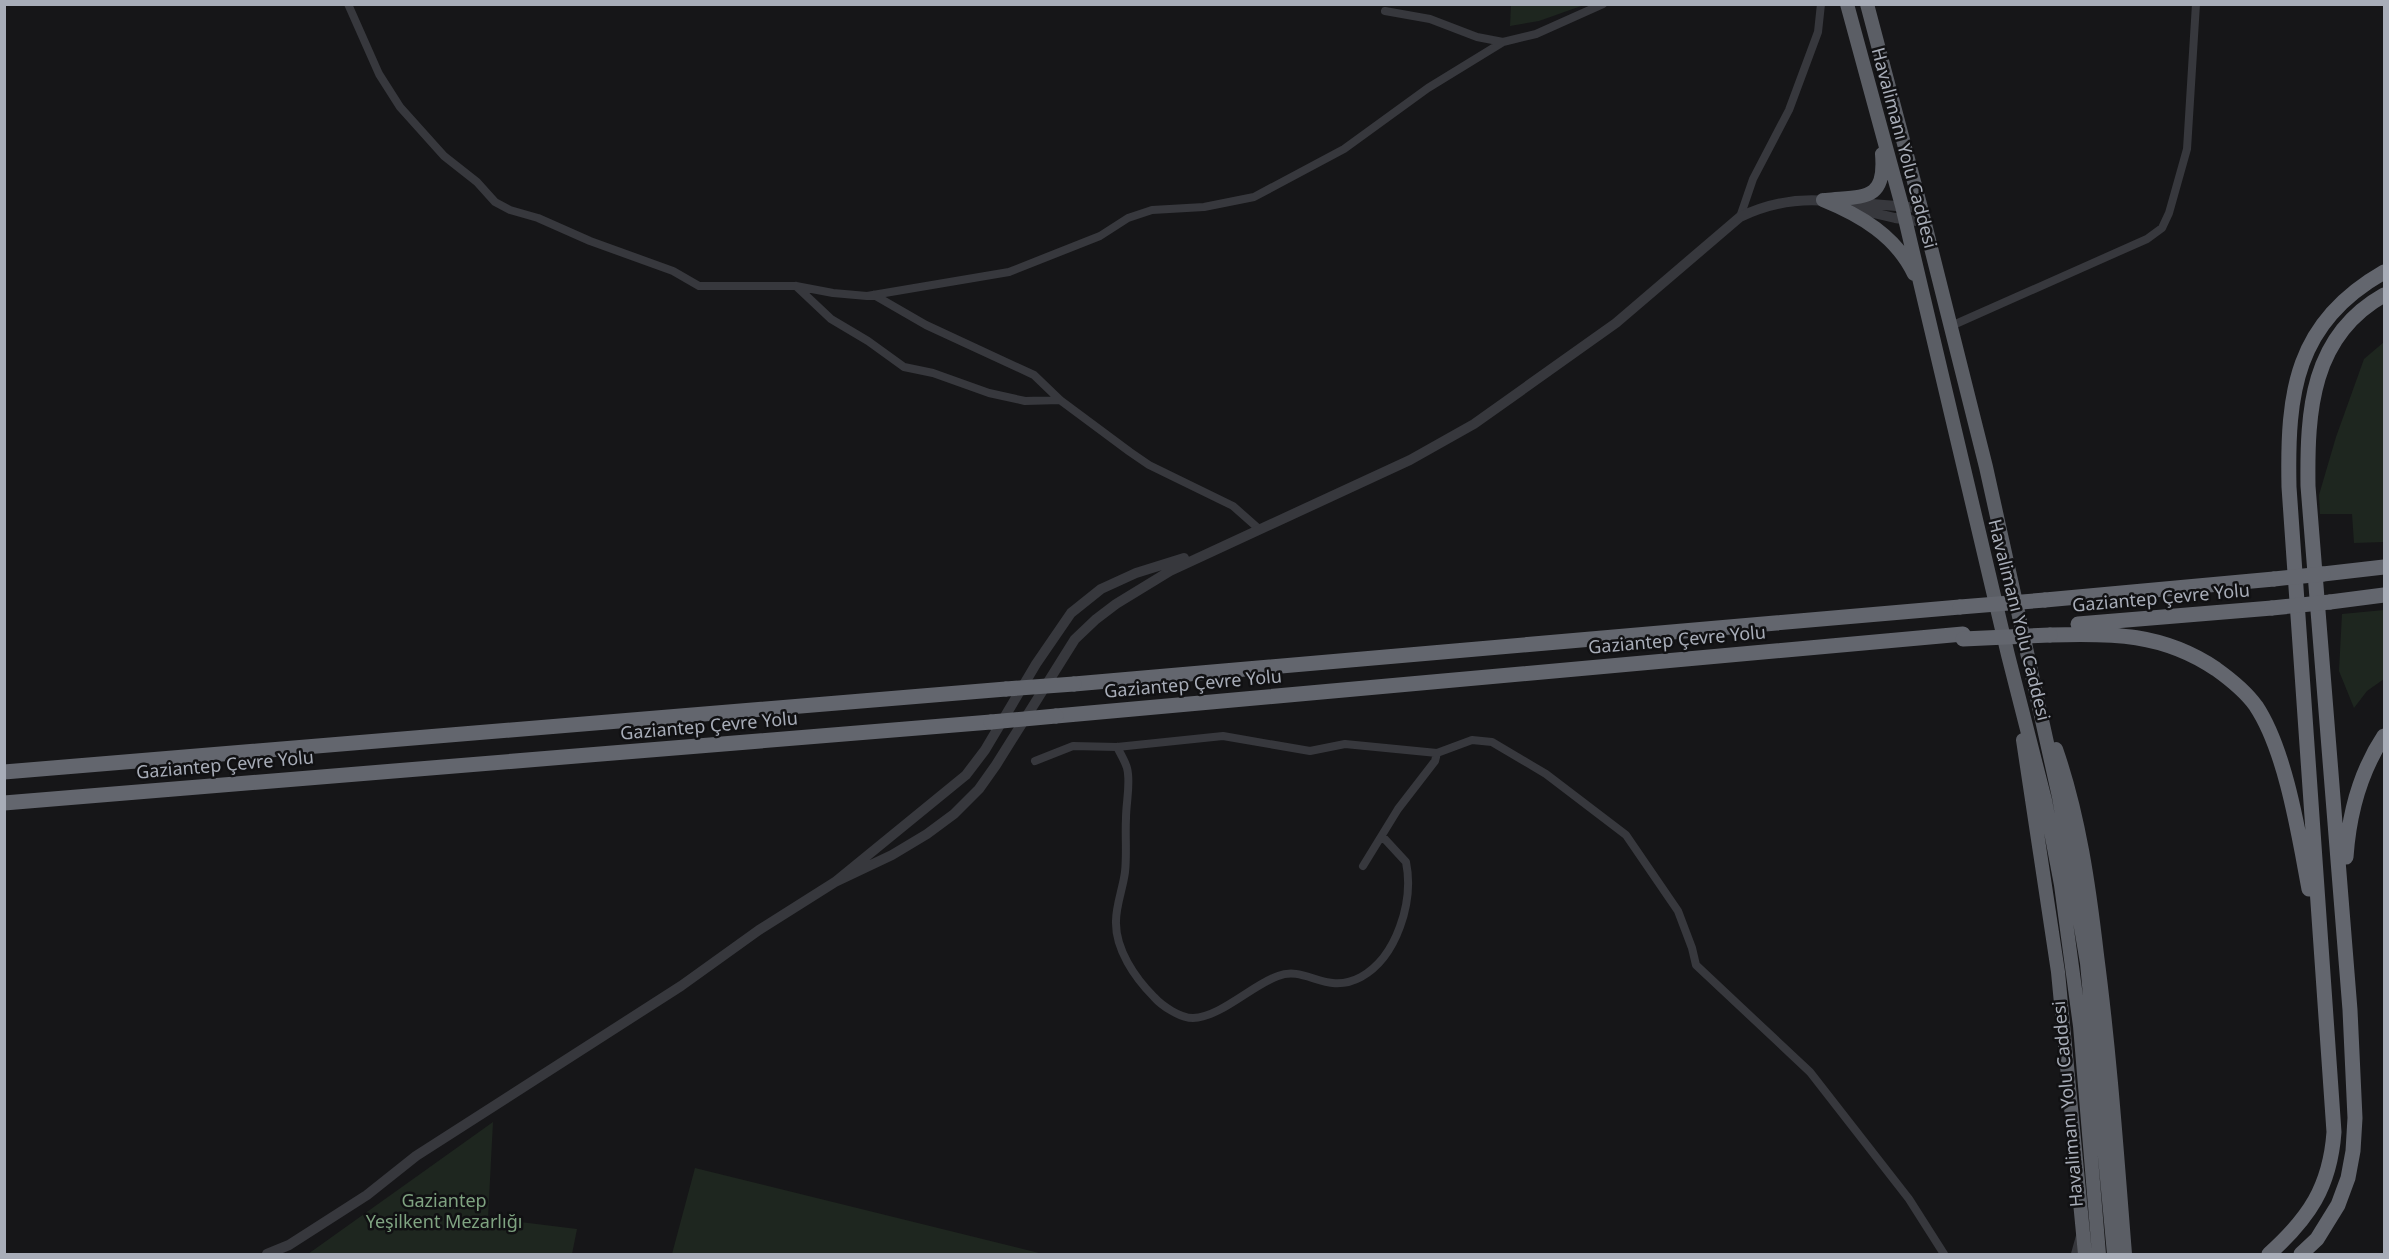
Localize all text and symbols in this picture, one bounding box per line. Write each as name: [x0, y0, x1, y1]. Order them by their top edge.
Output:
street label: Havalimanı Yolu Caddesi: [1867, 45, 1943, 251]
street label: Havalimanı Yolu Caddesi: [1983, 516, 2057, 723]
street label: Gaziantep Çevre Yolu: [2071, 577, 2251, 617]
street label: Gaziantep Çevre Yolu: [1587, 619, 1767, 659]
street label: Gaziantep Çevre Yolu: [1103, 663, 1283, 703]
street label: Gaziantep Çevre Yolu: [619, 705, 799, 745]
street label: Gaziantep Çevre Yolu: [135, 744, 315, 784]
street label: Havalimanı Yolu Caddesi: [2046, 1000, 2088, 1208]
park label: Gaziantep Yeşilkent Mezarlığı: [366, 1188, 522, 1233]

